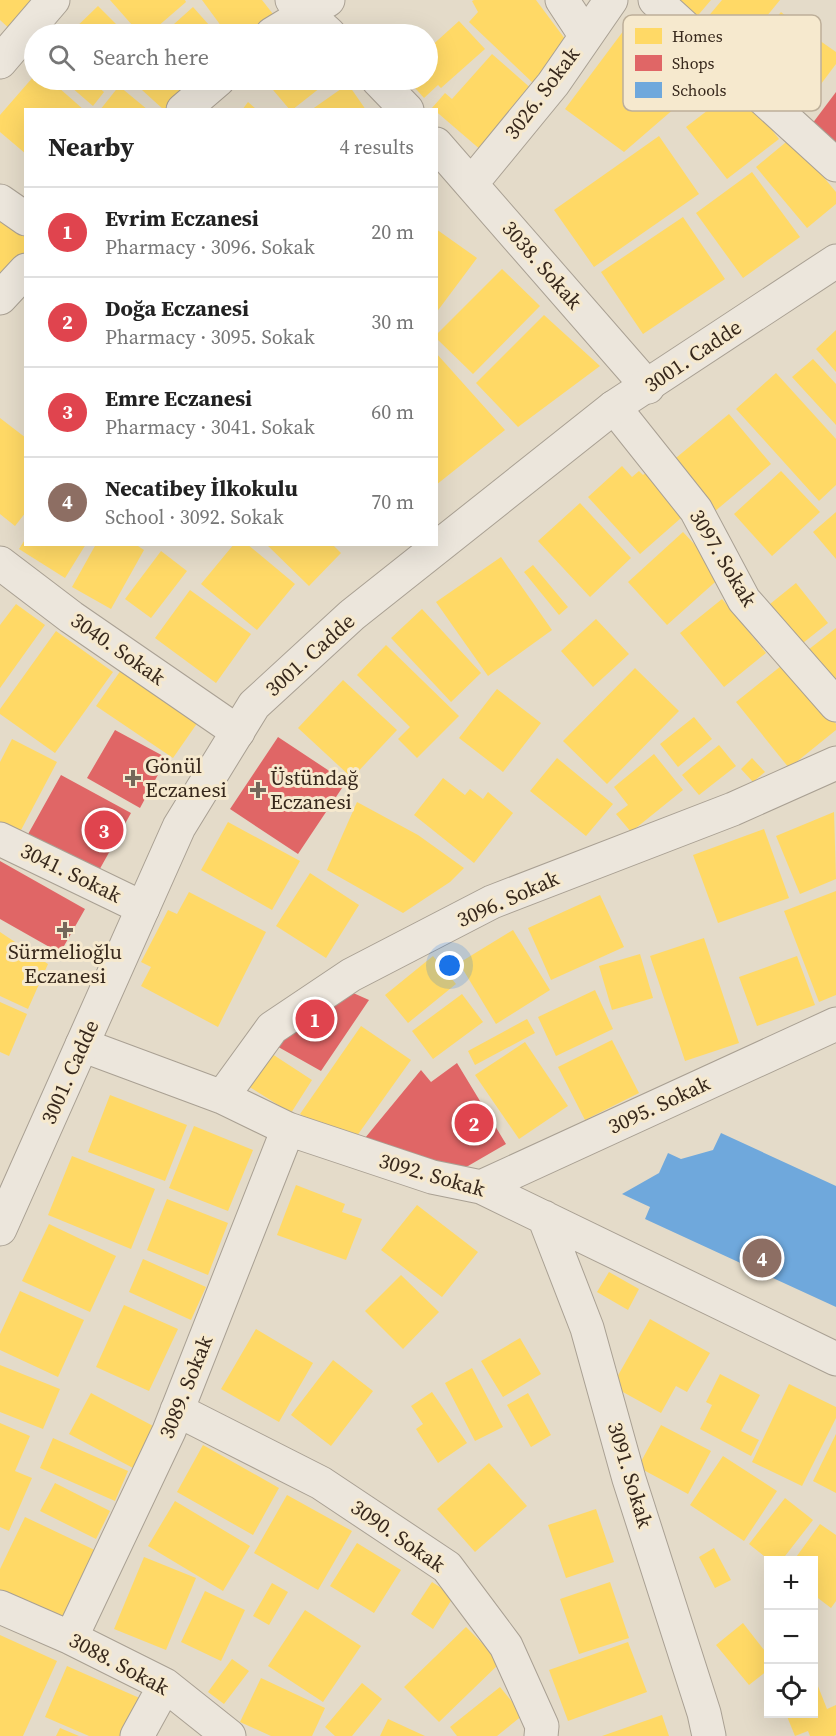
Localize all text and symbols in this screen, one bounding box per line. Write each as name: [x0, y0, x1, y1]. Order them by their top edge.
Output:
legend: [623, 15, 821, 111]
search box: [24, 24, 438, 90]
text: Homes: [672, 25, 723, 47]
street label: 3026. Sokak: [497, 40, 586, 145]
icon: search: [45, 41, 78, 74]
text: Search here: [93, 42, 209, 72]
text: Shops: [672, 52, 715, 74]
text: Schools: [672, 79, 727, 101]
text: Nearby: [48, 129, 134, 165]
text: 4 results: [339, 133, 414, 161]
text: Evrim Eczanesi: [105, 203, 259, 233]
street label: 3038. Sokak: [496, 214, 589, 316]
text: 1: [62, 218, 73, 246]
text: 20 m: [371, 218, 414, 246]
text: Pharmacy · 3096. Sokak: [105, 233, 315, 261]
text: Doğa Eczanesi: [105, 293, 249, 323]
text: 2: [62, 308, 73, 336]
text: 30 m: [371, 308, 414, 336]
street label: 3001. Cadde: [638, 312, 747, 399]
text: Pharmacy · 3095. Sokak: [105, 323, 315, 351]
text: Emre Eczanesi: [105, 383, 252, 413]
text: 3: [62, 398, 73, 426]
text: 60 m: [371, 398, 414, 426]
text: Pharmacy · 3041. Sokak: [105, 413, 315, 441]
text: Necatibey İlkokulu: [105, 473, 298, 503]
text: 4: [62, 488, 73, 516]
text: 70 m: [371, 488, 414, 516]
text: School · 3092. Sokak: [105, 503, 284, 531]
street label: 3097. Sokak: [683, 504, 764, 612]
street label: 3040. Sokak: [65, 605, 172, 692]
street label: 3001. Cadde: [258, 606, 361, 703]
place label: Gönül Eczanesi: [145, 751, 227, 804]
place label: Üstündağ Eczanesi: [270, 763, 359, 816]
marker: Gönül Eczanesi: [126, 771, 140, 785]
marker: Üstündağ Eczanesi: [251, 783, 265, 797]
pin: 3: [84, 808, 124, 852]
street label: 3041. Sokak: [16, 836, 127, 910]
street label: 3096. Sokak: [452, 863, 564, 934]
marker: Sürmelioğlu Eczanesi: [58, 923, 72, 937]
place label: Sürmelioğlu Eczanesi: [8, 937, 122, 990]
your location: [435, 951, 464, 980]
pin: 1: [296, 996, 334, 1042]
street label: 3001. Cadde: [34, 1015, 106, 1129]
street label: 3095. Sokak: [603, 1068, 715, 1141]
pin: 2: [454, 1100, 494, 1146]
street label: 3092. Sokak: [376, 1146, 489, 1204]
pin: 4: [742, 1236, 782, 1280]
street label: 3089. Sokak: [152, 1330, 220, 1443]
street label: 3091. Sokak: [601, 1419, 660, 1532]
street label: 3090. Sokak: [345, 1492, 452, 1579]
map controls: [764, 1556, 818, 1718]
button: +: [764, 1556, 818, 1610]
button: −: [764, 1610, 818, 1664]
street label: 3088. Sokak: [64, 1625, 175, 1702]
button: locate: [764, 1664, 818, 1718]

